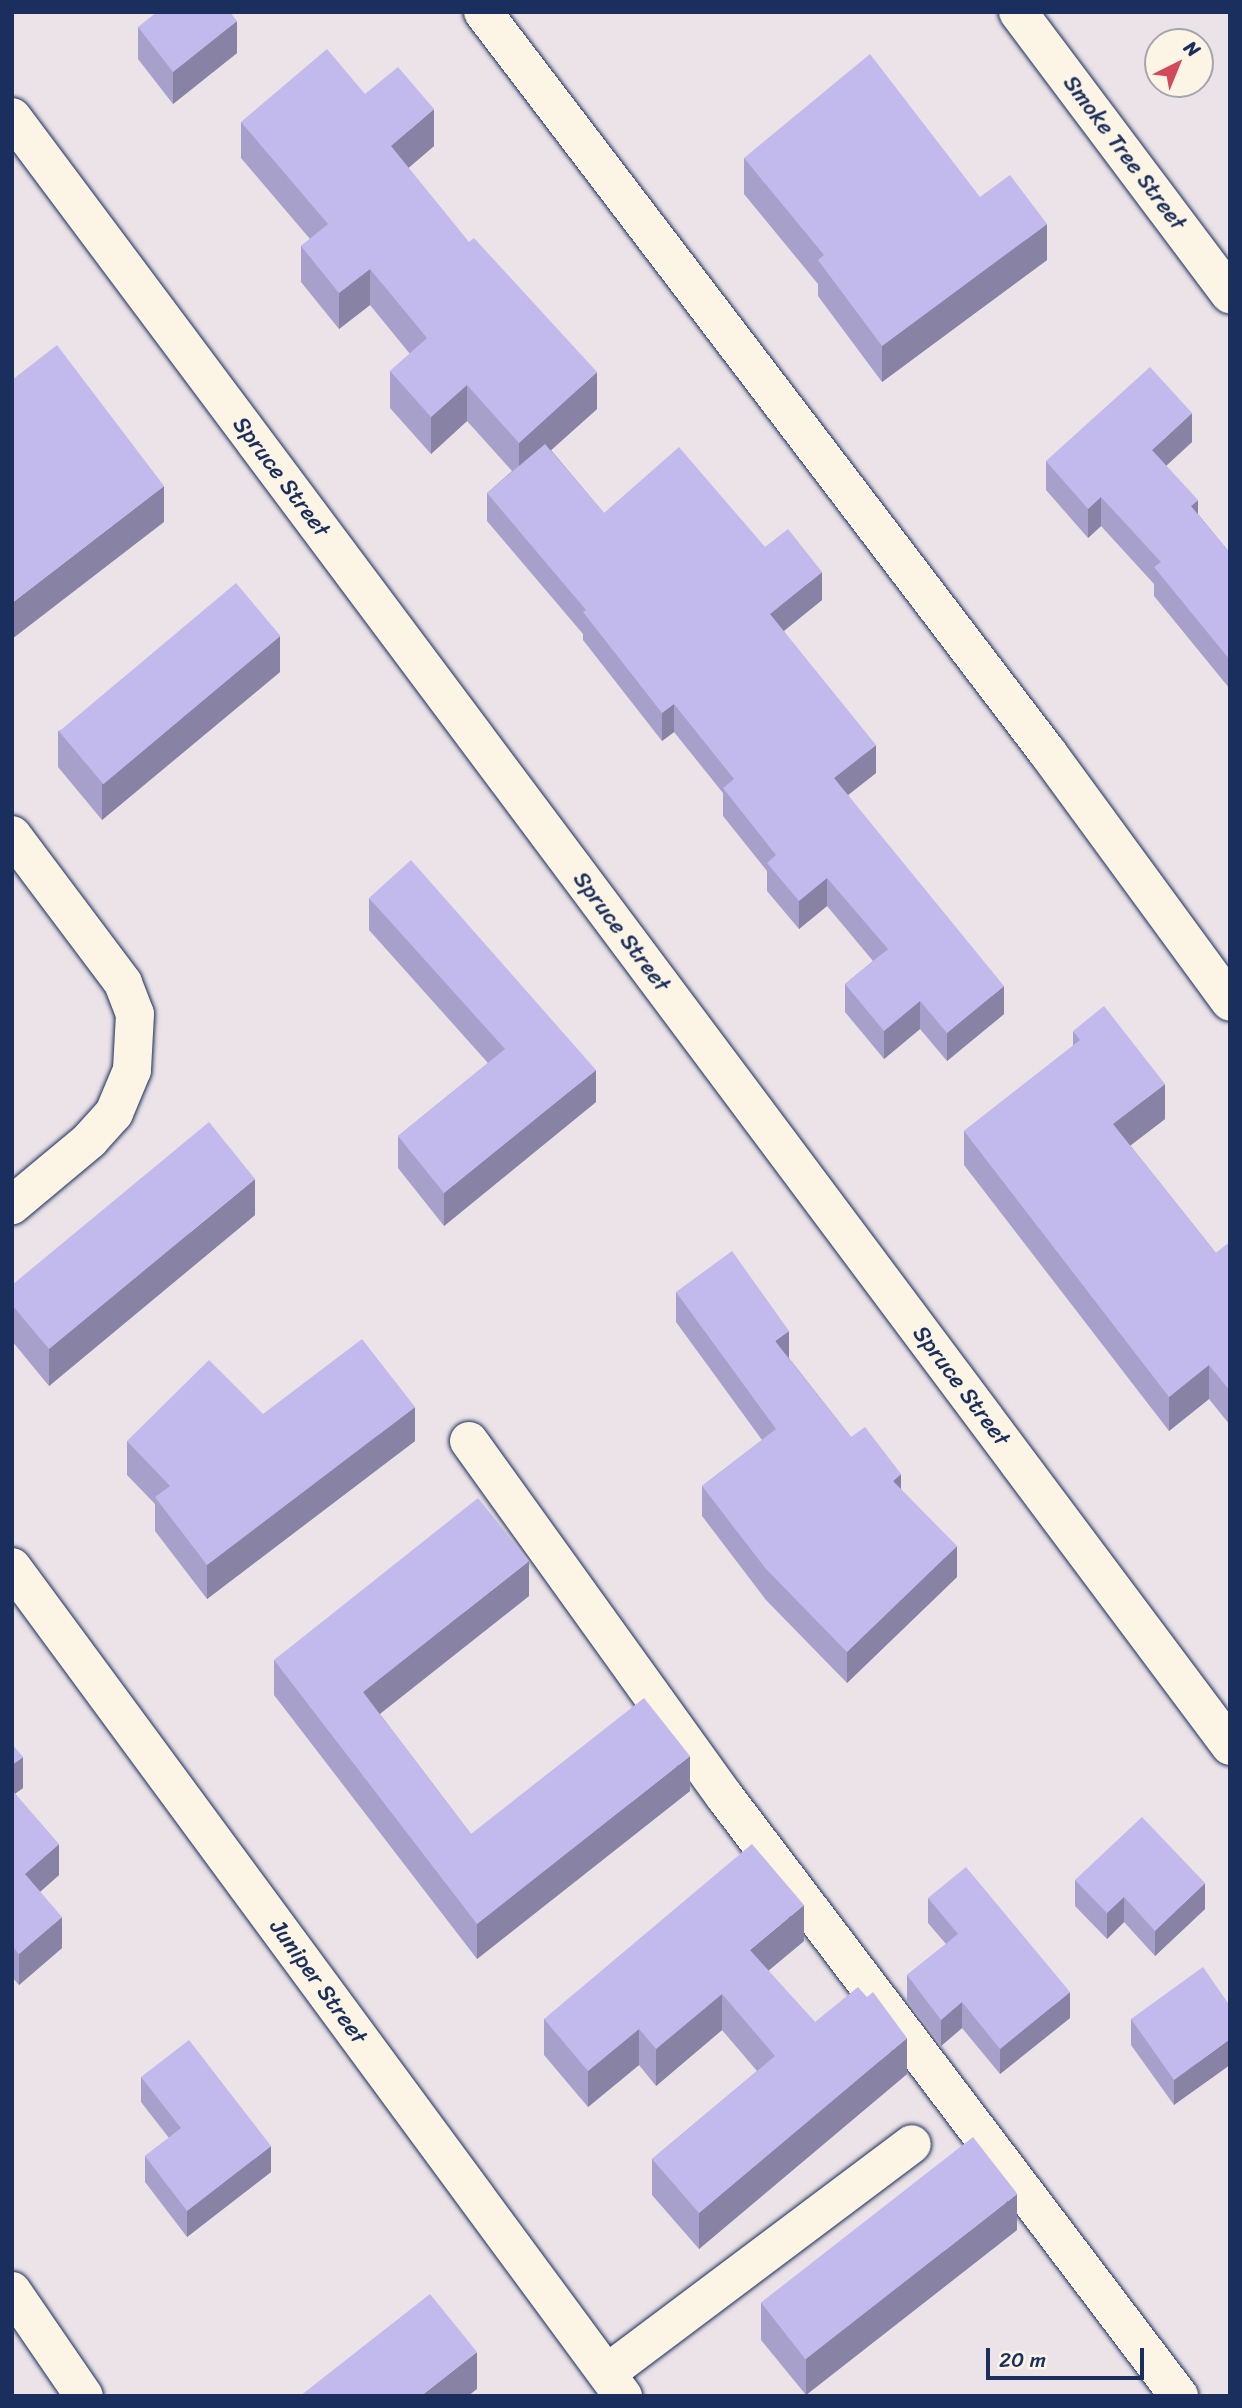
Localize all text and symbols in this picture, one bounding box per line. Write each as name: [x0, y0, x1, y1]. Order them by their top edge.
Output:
north arrow: [1144, 28, 1214, 98]
text: N: [1176, 32, 1208, 65]
street label: Smoke Tree Street: [1056, 69, 1192, 237]
street label: Spruce Street: [227, 411, 335, 543]
street label: Spruce Street: [567, 866, 675, 998]
street label: Spruce Street: [907, 1320, 1015, 1452]
street label: Juniper Street: [264, 1914, 372, 2050]
scale bar: [990, 2334, 1148, 2378]
text: 20 m: [999, 2341, 1046, 2379]

